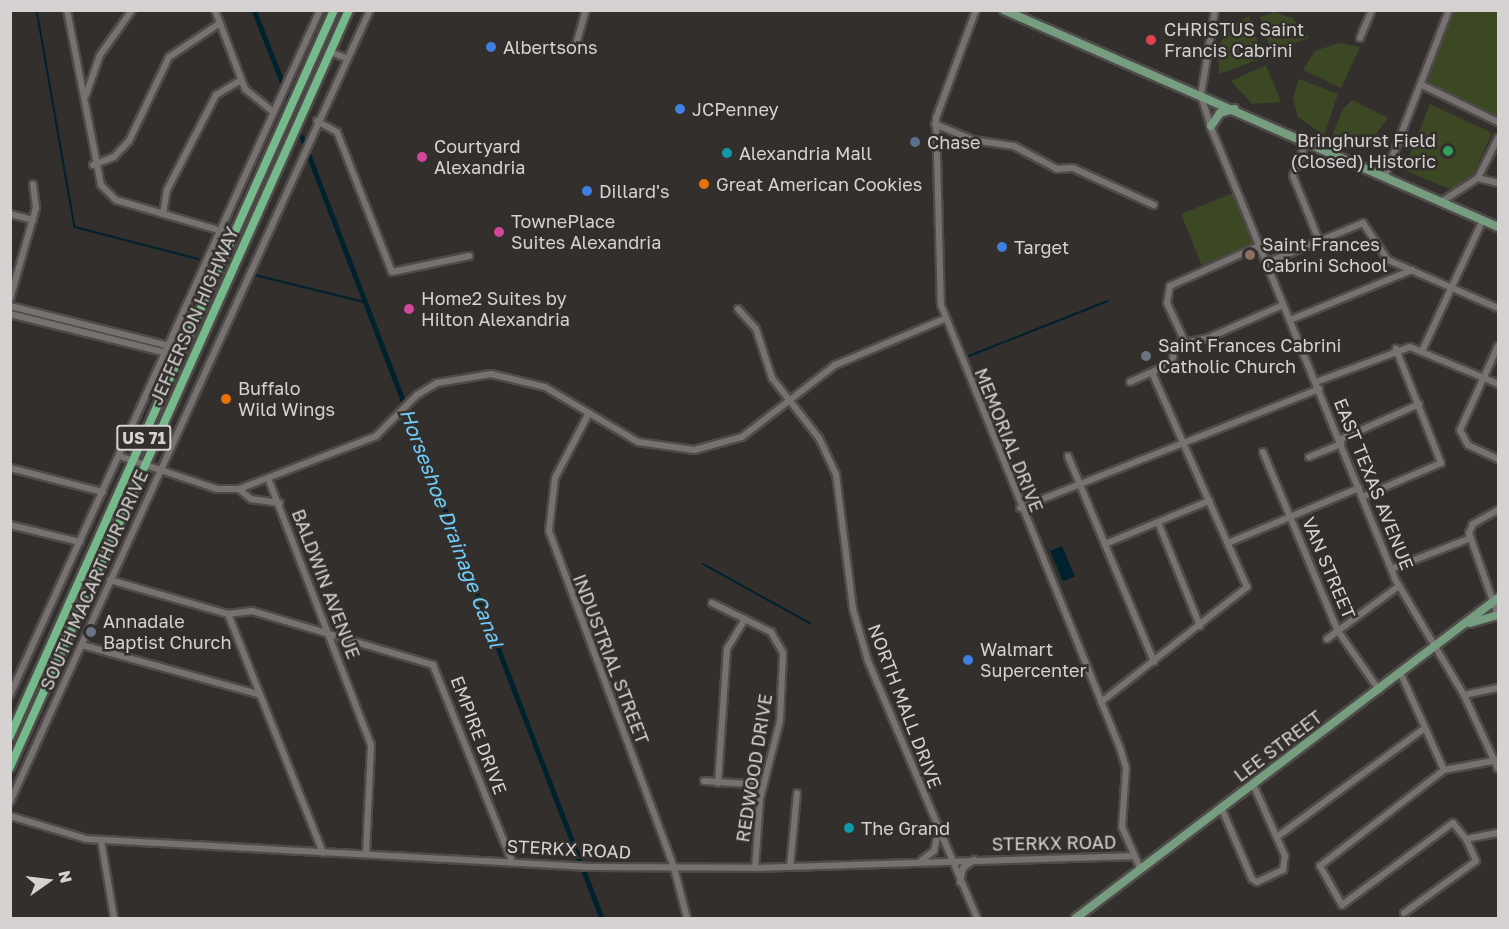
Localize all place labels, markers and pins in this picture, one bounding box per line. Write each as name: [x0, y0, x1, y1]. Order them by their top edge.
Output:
place label: CHRISTUS Saint Francis Cabrini: [1164, 19, 1304, 62]
marker: CHRISTUS Saint Francis Cabrini: [1142, 31, 1160, 49]
place label: Albertsons: [503, 36, 597, 58]
marker: Albertsons: [484, 40, 498, 54]
place label: JCPenney: [692, 98, 779, 120]
marker: JCPenney: [673, 102, 687, 116]
place label: Bringhurst Field (Closed) Historic: [1290, 130, 1436, 172]
place label: Chase: [927, 131, 980, 153]
marker: Chase: [908, 135, 922, 149]
place label: Courtyard Alexandria: [434, 136, 525, 178]
place label: Alexandria Mall: [739, 142, 872, 164]
marker: Bringhurst Field (Closed) Historic: [1441, 144, 1455, 158]
marker: Alexandria Mall: [720, 146, 734, 160]
marker: Courtyard Alexandria: [415, 150, 429, 164]
place label: Great American Cookies: [716, 173, 922, 195]
marker: Great American Cookies: [697, 177, 711, 191]
place label: Dillard's: [599, 180, 670, 202]
marker: Dillard's: [580, 184, 594, 198]
place label: TownePlace Suites Alexandria: [511, 211, 661, 254]
marker: TownePlace Suites Alexandria: [492, 225, 506, 239]
place label: Saint Frances Cabrini School: [1262, 234, 1387, 276]
place label: Target: [1014, 236, 1069, 258]
marker: Target: [995, 240, 1009, 254]
marker: Saint Frances Cabrini School: [1243, 248, 1257, 262]
place label: Home2 Suites by Hilton Alexandria: [421, 288, 570, 330]
marker: Home2 Suites by Hilton Alexandria: [402, 302, 416, 316]
place label: Saint Frances Cabrini Catholic Church: [1158, 335, 1341, 378]
marker: Saint Frances Cabrini Catholic Church: [1139, 349, 1153, 363]
place label: Buffalo Wild Wings: [238, 378, 335, 420]
marker: Buffalo Wild Wings: [219, 392, 233, 406]
place label: Annadale Baptist Church: [103, 611, 231, 654]
marker: Annadale Baptist Church: [84, 625, 98, 639]
place label: Walmart Supercenter: [980, 639, 1087, 682]
marker: Walmart Supercenter: [961, 653, 975, 667]
place label: The Grand: [861, 817, 950, 839]
marker: The Grand: [842, 821, 856, 835]

